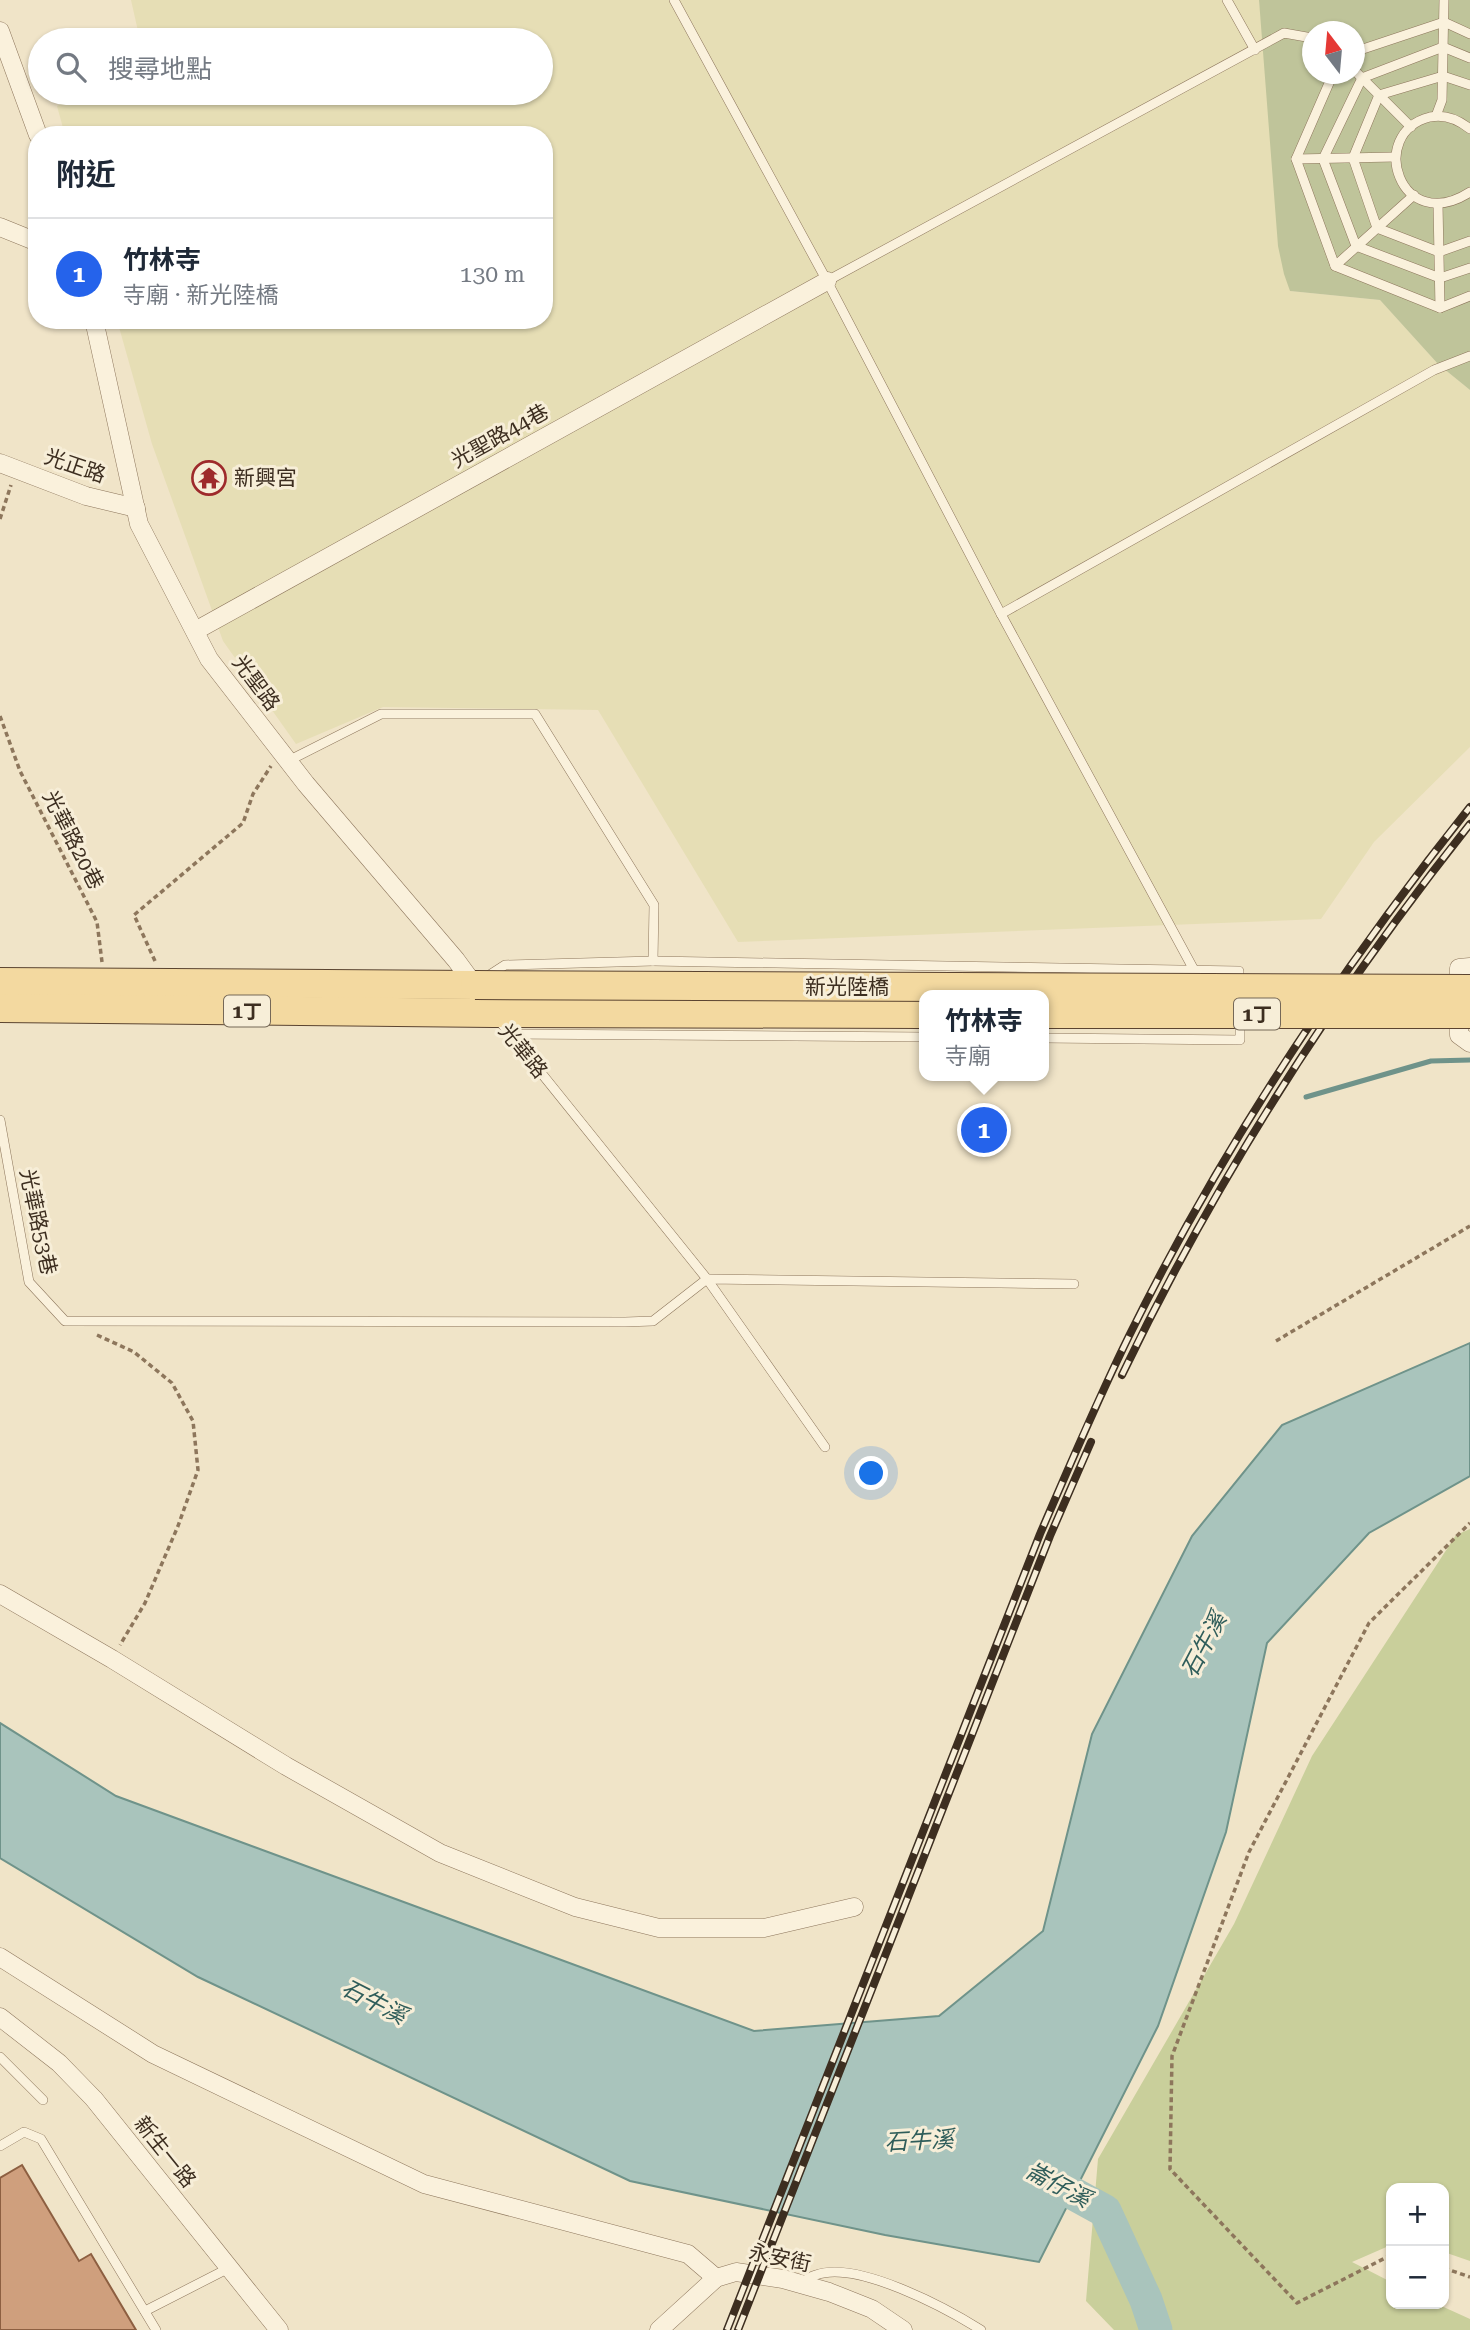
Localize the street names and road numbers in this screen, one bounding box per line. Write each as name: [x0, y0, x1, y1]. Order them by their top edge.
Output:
street label: 光聖路44巷: [447, 399, 553, 473]
street label: 光正路: [41, 444, 109, 488]
street label: 光聖路: [227, 651, 285, 715]
street label: 光華路20巷: [38, 787, 108, 893]
street label: 新光陸橋: [805, 975, 889, 999]
road number: 1丁: [224, 995, 270, 1026]
road number: 1丁: [1234, 998, 1280, 1030]
street label: 光華路: [494, 1019, 552, 1083]
street label: 光華路53巷: [15, 1167, 61, 1277]
street label: 新生一路: [129, 2112, 201, 2192]
street label: 永安街: [747, 2240, 813, 2276]

